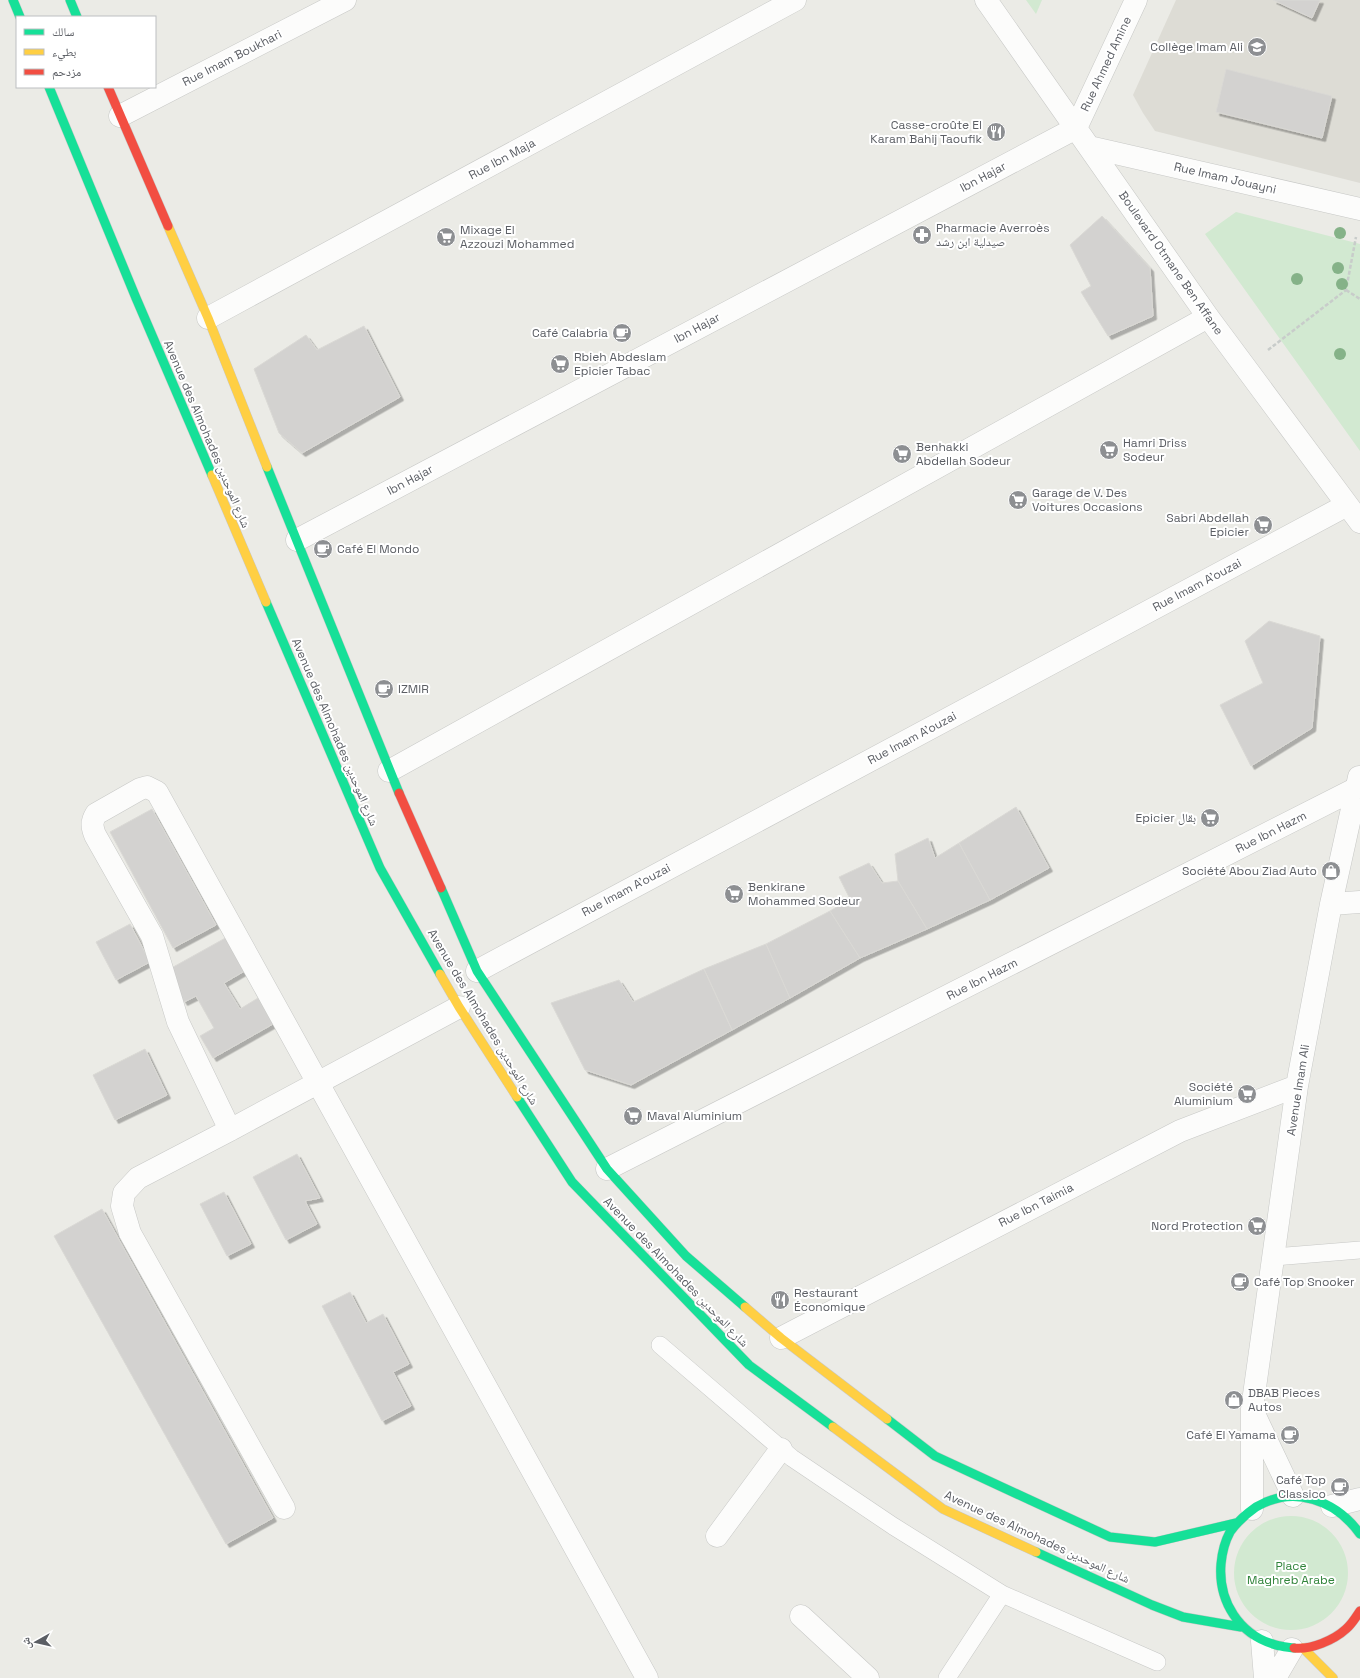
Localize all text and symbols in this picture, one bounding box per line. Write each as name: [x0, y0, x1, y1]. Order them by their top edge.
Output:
street label: Rue Ahmed Amine: [1077, 14, 1135, 114]
legend: [16, 16, 156, 88]
text: سالك: [52, 24, 74, 40]
street label: Rue Imam Boukhari: [180, 26, 284, 90]
school or university icon: Collège Imam Ali: [1246, 36, 1268, 58]
place label: Collège Imam Ali: [1150, 39, 1243, 55]
text: بطيء: [52, 44, 76, 62]
text: مزدحم: [52, 64, 81, 80]
place label: Casse-croûte El Karam Bahij Taoufik: [870, 117, 983, 147]
restaurant icon: Casse-croûte El Karam Bahij Taoufik: [985, 121, 1007, 143]
street label: Rue Ibn Maja: [466, 135, 538, 183]
street label: Ibn Hajar: [957, 158, 1009, 196]
street label: Rue Imam Jouayni: [1172, 158, 1278, 198]
street label: Boulevard Otmane Ben Affane: [1115, 188, 1227, 338]
place label: Pharmacie Averroès صيدلية ابن رشد: [936, 220, 1050, 250]
place label: Mixage El Azzouzi Mohammed: [460, 222, 574, 252]
pharmacy icon: Pharmacie Averroès صيدلية ابن رشد: [911, 224, 933, 246]
supermarket icon: Mixage El Azzouzi Mohammed: [435, 226, 457, 248]
street label: Ibn Hajar: [671, 309, 723, 347]
cafe icon: Café Calabria: [611, 322, 633, 344]
place label: Café Calabria: [532, 325, 608, 341]
street label: Avenue des Almohades شارع الموحدين: [160, 338, 254, 530]
place label: Rbieh Abdeslam Epicier Tabac: [574, 349, 666, 379]
supermarket icon: Rbieh Abdeslam Epicier Tabac: [549, 353, 571, 375]
place label: Hamri Driss Sodeur: [1123, 435, 1187, 465]
place label: Benhakki Abdellah Sodeur: [916, 439, 1011, 469]
supermarket icon: Hamri Driss Sodeur: [1098, 439, 1120, 461]
supermarket icon: Benhakki Abdellah Sodeur: [891, 443, 913, 465]
street label: Ibn Hajar: [384, 461, 436, 499]
place label: Garage de V. Des Voitures Occasions: [1032, 485, 1143, 515]
supermarket icon: Garage de V. Des Voitures Occasions: [1007, 489, 1029, 511]
place label: Sabri Abdellah Epicier: [1166, 510, 1249, 540]
supermarket icon: Sabri Abdellah Epicier: [1252, 514, 1274, 536]
cafe icon: Café El Mondo: [312, 538, 334, 560]
place label: Café El Mondo: [337, 541, 420, 557]
street label: Rue Imam A'ouzai: [1150, 555, 1244, 615]
street label: Avenue des Almohades شارع الموحدين: [288, 636, 382, 828]
cafe icon: IZMIR: [373, 678, 395, 700]
place label: IZMIR: [398, 681, 429, 697]
street label: Rue Imam A'ouzai: [865, 708, 959, 768]
supermarket icon: Epicier بقال: [1199, 807, 1221, 829]
street label: Rue Ibn Hazm: [1233, 807, 1309, 857]
place label: Epicier بقال: [1136, 810, 1196, 826]
street label: Rue Imam A'ouzai: [579, 860, 673, 920]
shop icon: Société Abou Ziad Auto: [1320, 860, 1342, 882]
place label: Société Abou Ziad Auto: [1182, 863, 1317, 879]
place label: Benkirane Mohammed Sodeur: [748, 879, 861, 909]
supermarket icon: Benkirane Mohammed Sodeur: [723, 883, 745, 905]
street label: Avenue des Almohades شارع الموحدين: [424, 926, 542, 1108]
street label: Rue Ibn Hazm: [944, 954, 1020, 1004]
street label: Avenue Imam Ali: [1283, 1043, 1313, 1137]
place label: Société Aluminium: [1174, 1079, 1233, 1109]
supermarket icon: Société Aluminium: [1236, 1083, 1258, 1105]
supermarket icon: Maval Aluminium: [622, 1105, 644, 1127]
place label: Maval Aluminium: [647, 1108, 742, 1124]
street label: Rue Ibn Taimia: [996, 1179, 1076, 1231]
street label: Avenue des Almohades شارع الموحدين: [600, 1194, 752, 1350]
supermarket icon: Nord Protection: [1246, 1215, 1268, 1237]
place label: Nord Protection: [1151, 1218, 1243, 1234]
cafe icon: Café Top Snooker: [1229, 1271, 1251, 1293]
place label: Café Top Snooker: [1254, 1274, 1355, 1290]
place label: Restaurant Économique: [794, 1285, 866, 1315]
restaurant icon: Restaurant Économique: [769, 1289, 791, 1311]
place label: DBAB Pieces Autos: [1248, 1385, 1320, 1415]
shop icon: DBAB Pieces Autos: [1223, 1389, 1245, 1411]
cafe icon: Café El Yamama: [1279, 1424, 1301, 1446]
place label: Café El Yamama: [1186, 1427, 1276, 1443]
place label: Café Top Classico: [1276, 1472, 1326, 1502]
cafe icon: Café Top Classico: [1329, 1476, 1351, 1498]
street label: Avenue des Almohades شارع الموحدين: [942, 1487, 1132, 1587]
park label: Place Maghreb Arabe: [1247, 1558, 1335, 1588]
north arrow: [16, 1622, 56, 1662]
text: ش: [18, 1636, 35, 1650]

